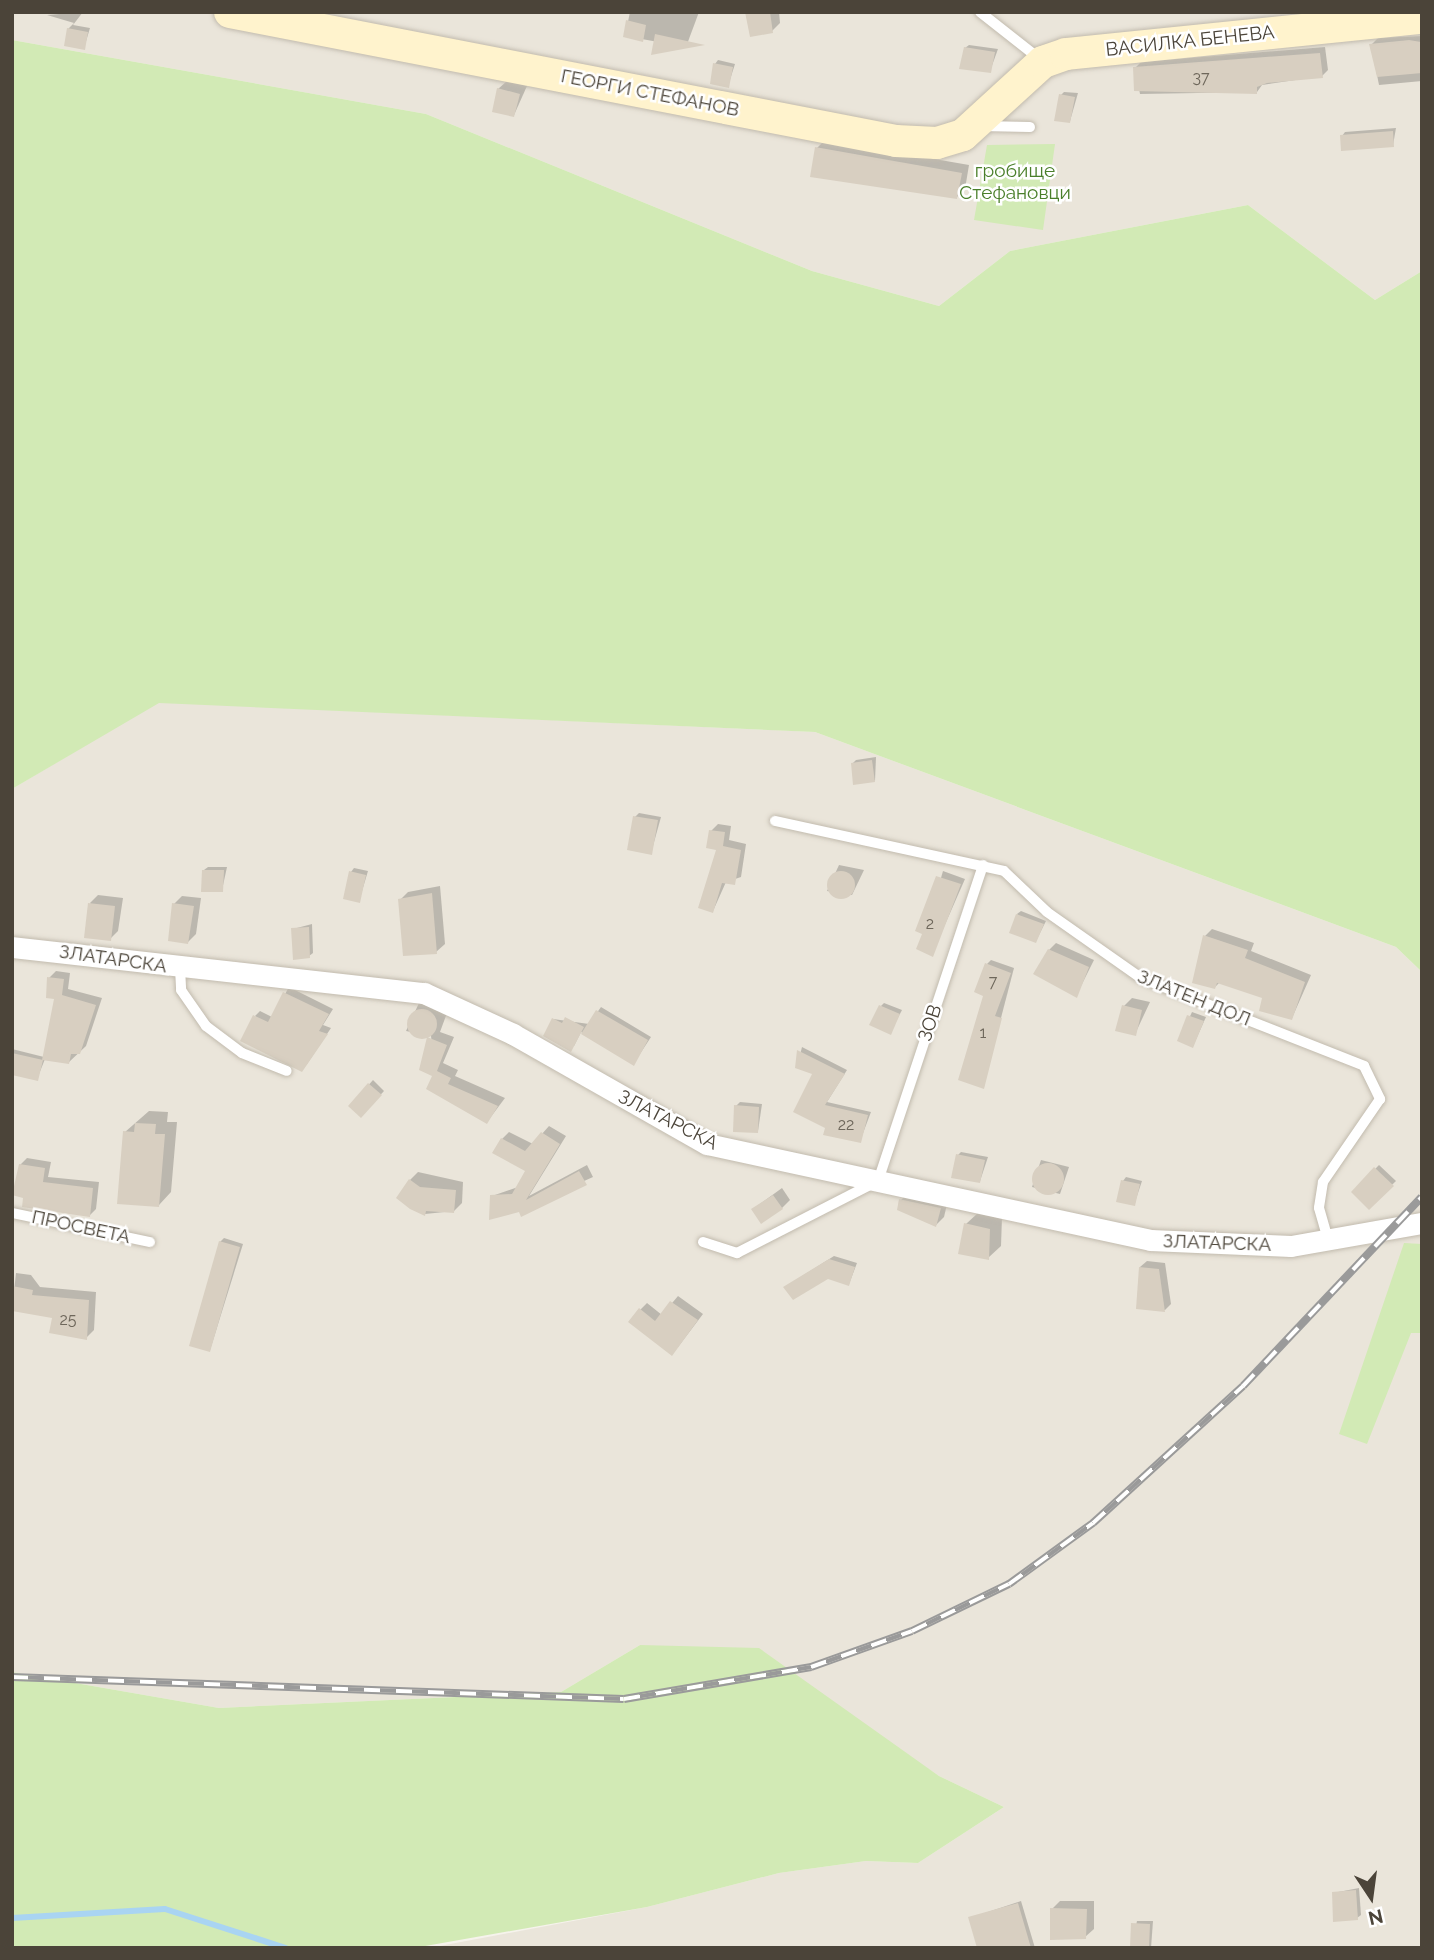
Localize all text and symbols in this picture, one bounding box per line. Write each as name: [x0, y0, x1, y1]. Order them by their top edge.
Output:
street label: ВАСИЛКА БЕНЕВА: [1104, 21, 1276, 61]
street label: ГЕОРГИ СТЕФАНОВ: [559, 65, 741, 121]
house number: 37: [1192, 68, 1210, 88]
park label: гробище Стефановци: [959, 160, 1071, 204]
house number: 2: [926, 914, 934, 934]
street label: ЗЛАТАРСКА: [58, 940, 168, 978]
street label: ЗЛАТЕН ДОЛ: [1134, 965, 1254, 1031]
house number: 7: [989, 972, 997, 992]
street label: ЗОВ: [913, 1002, 947, 1044]
house number: 1: [980, 1023, 986, 1043]
street label: ЗЛАТАРСКА: [614, 1085, 722, 1155]
house number: 22: [838, 1115, 854, 1135]
street label: ПРОСВЕТА: [30, 1205, 132, 1249]
street label: ЗЛАТАРСКА: [1162, 1230, 1272, 1256]
house number: 25: [59, 1310, 77, 1330]
north arrow: [1336, 1862, 1406, 1932]
text: N: [1366, 1905, 1385, 1930]

